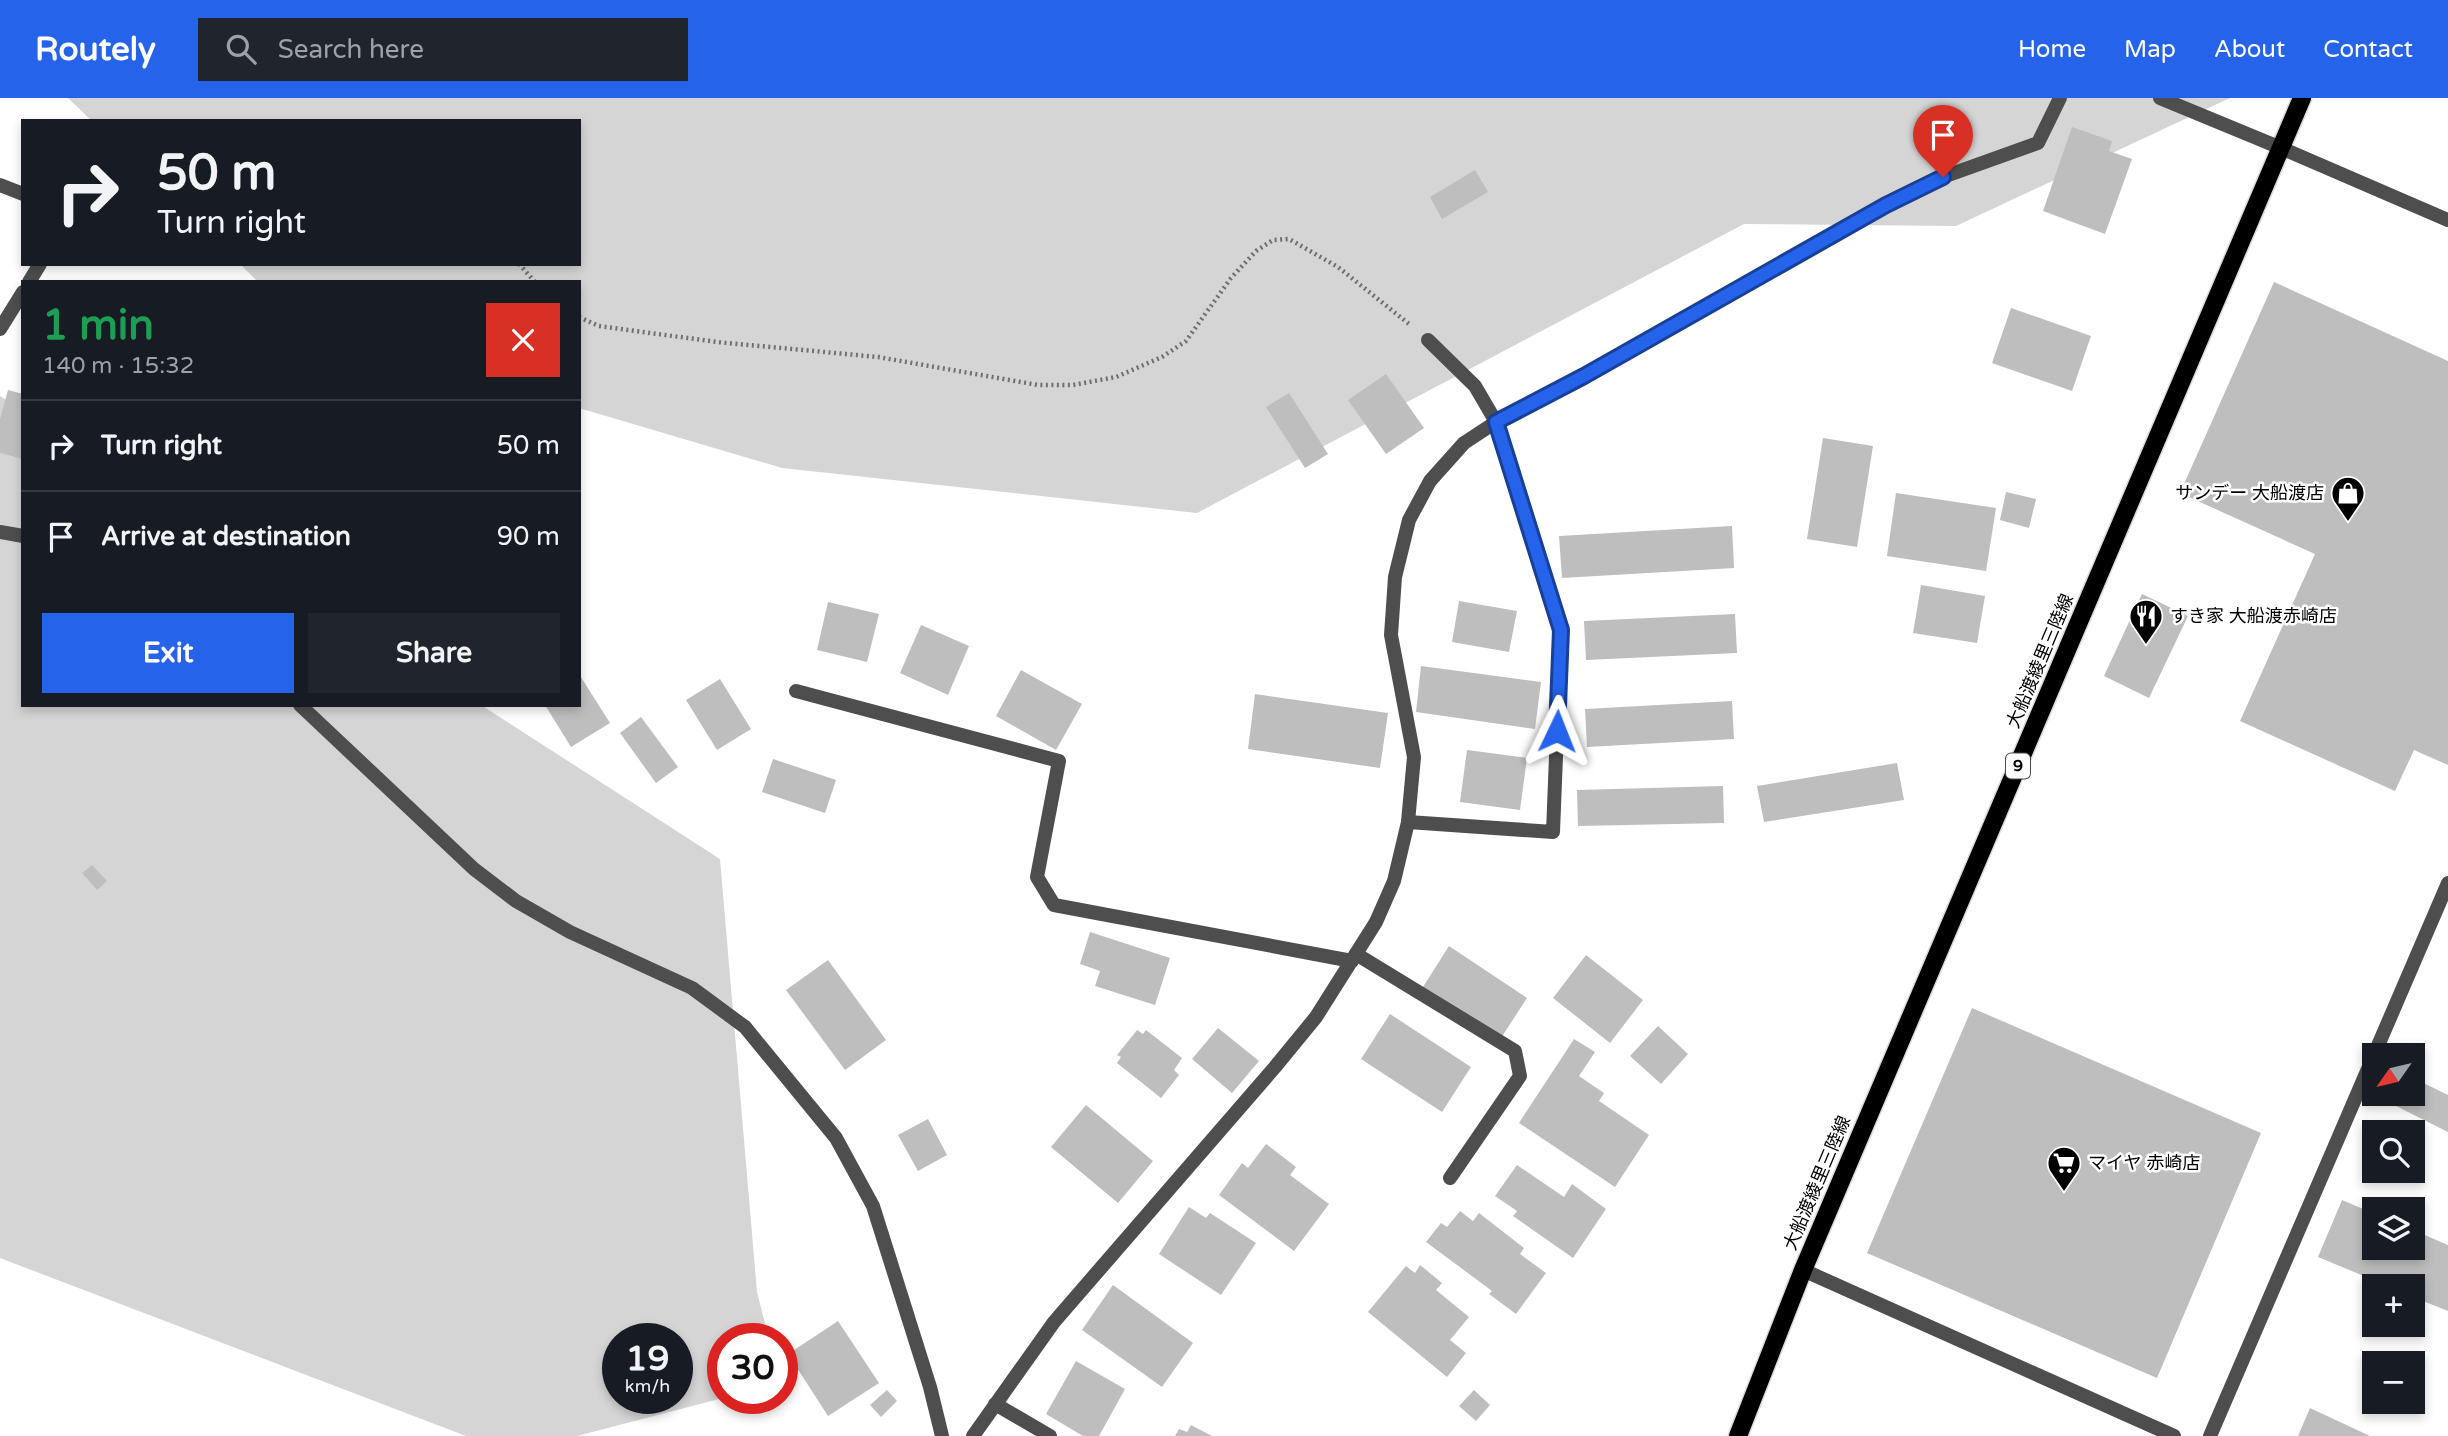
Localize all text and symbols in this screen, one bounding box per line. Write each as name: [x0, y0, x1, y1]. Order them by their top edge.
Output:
search box: [198, 18, 688, 81]
text: Routely: [35, 30, 156, 69]
icon: search: [222, 30, 260, 68]
text: Search here: [278, 34, 424, 65]
text: Home: [2018, 35, 2086, 64]
text: Map: [2124, 35, 2176, 64]
text: About: [2214, 35, 2285, 64]
text: Contact: [2323, 35, 2413, 64]
pin: [1913, 105, 1973, 177]
icon: arrive: [1924, 116, 1962, 154]
text: 50 m: [157, 144, 276, 203]
icon: right: [42, 147, 133, 238]
text: Turn right: [157, 204, 306, 242]
text: 1 min: [42, 300, 154, 351]
button: close: [486, 303, 560, 377]
text: 140 m · 15:32: [42, 352, 194, 380]
icon: right: [42, 427, 80, 465]
text: Turn right: [101, 430, 222, 461]
text: 50 m: [497, 430, 560, 461]
shop icon: サンデー 大船渡店: [2329, 474, 2367, 523]
place label: サンデー 大船渡店: [2175, 482, 2324, 504]
icon: arrive: [42, 518, 80, 556]
text: Arrive at destination: [101, 521, 351, 552]
text: 90 m: [497, 521, 560, 552]
street label: 大船渡綾里三陸線: [2002, 590, 2078, 732]
restaurant icon: すき家 大船渡赤崎店: [2127, 597, 2165, 646]
place label: すき家 大船渡赤崎店: [2170, 605, 2337, 627]
button: Exit: [42, 613, 294, 693]
button: Share: [308, 613, 560, 693]
position arrow: [1520, 694, 1594, 768]
road number: 9: [2006, 754, 2030, 778]
north arrow: [2362, 1043, 2426, 1106]
map controls: [2362, 1043, 2425, 1414]
street label: 大船渡綾里三陸線: [1779, 1112, 1855, 1254]
button: search: [2362, 1120, 2425, 1183]
supermarket icon: マイヤ 赤崎店: [2045, 1144, 2083, 1193]
place label: マイヤ 赤崎店: [2088, 1152, 2200, 1174]
button: layers: [2362, 1197, 2425, 1260]
button: +: [2362, 1274, 2425, 1337]
speed limit sign: 30: [707, 1323, 798, 1414]
text: 19: [626, 1338, 669, 1380]
button: −: [2362, 1351, 2425, 1414]
text: km/h: [625, 1375, 670, 1397]

